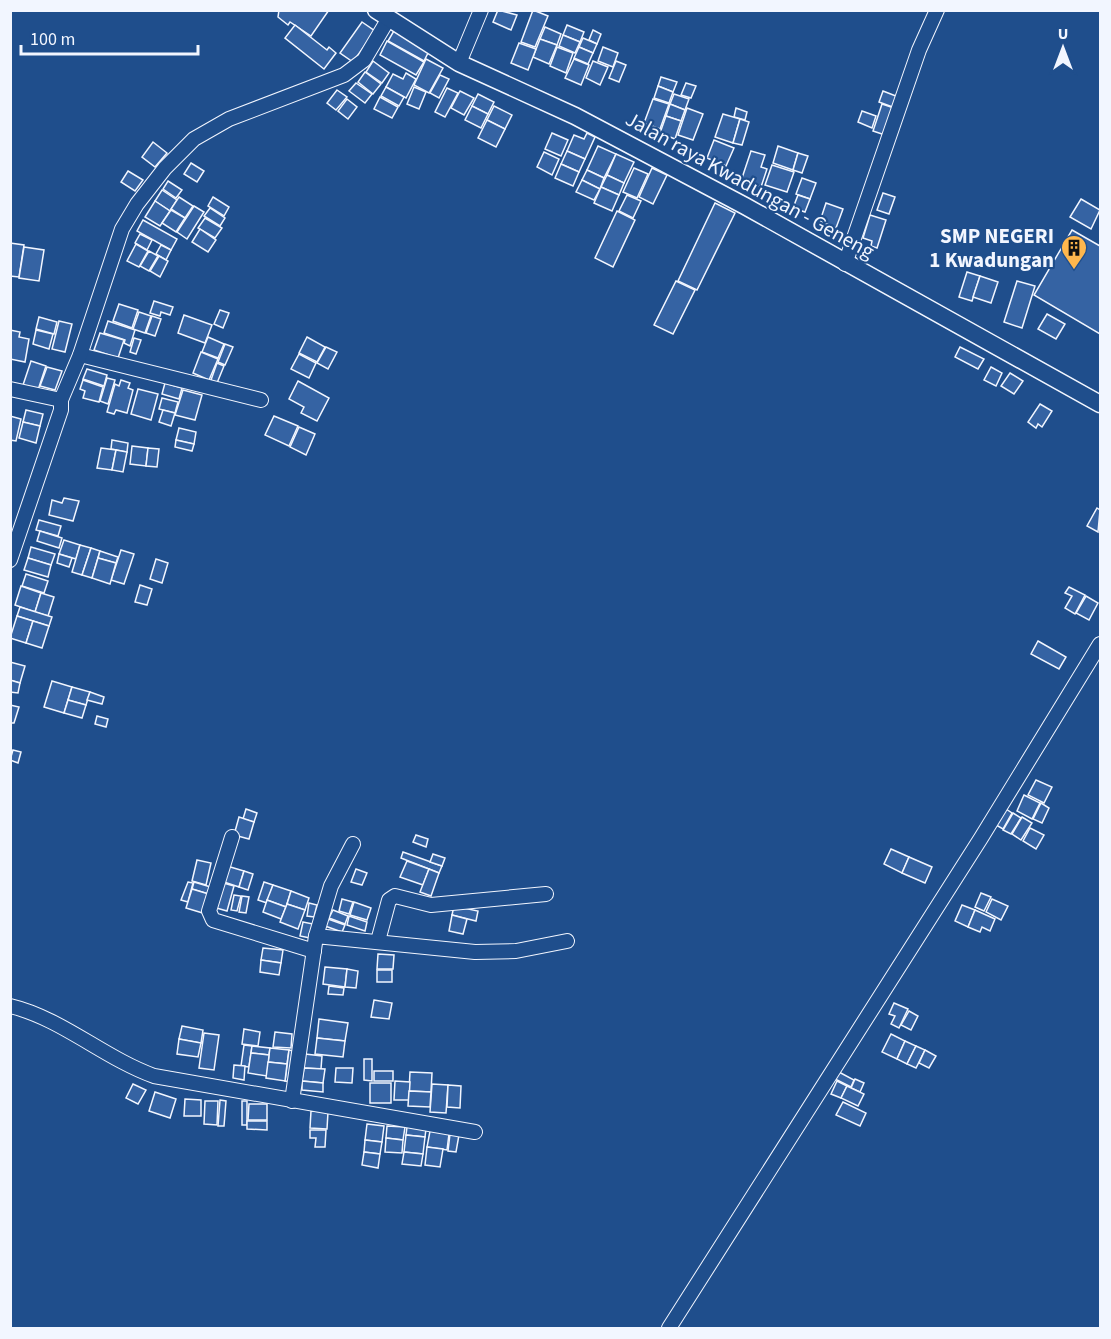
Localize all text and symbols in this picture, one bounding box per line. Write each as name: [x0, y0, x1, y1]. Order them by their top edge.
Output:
scale bar: [21, 18, 198, 56]
north arrow: [1033, 18, 1093, 78]
text: U: [1058, 23, 1068, 45]
text: 100 m: [30, 27, 75, 52]
street label: Jalan raya Kwadungan - Geneng: [620, 104, 880, 266]
place label: SMP NEGERI 1 Kwadungan: [929, 221, 1054, 275]
building icon: SMP NEGERI 1 Kwadungan: [1059, 233, 1089, 271]

